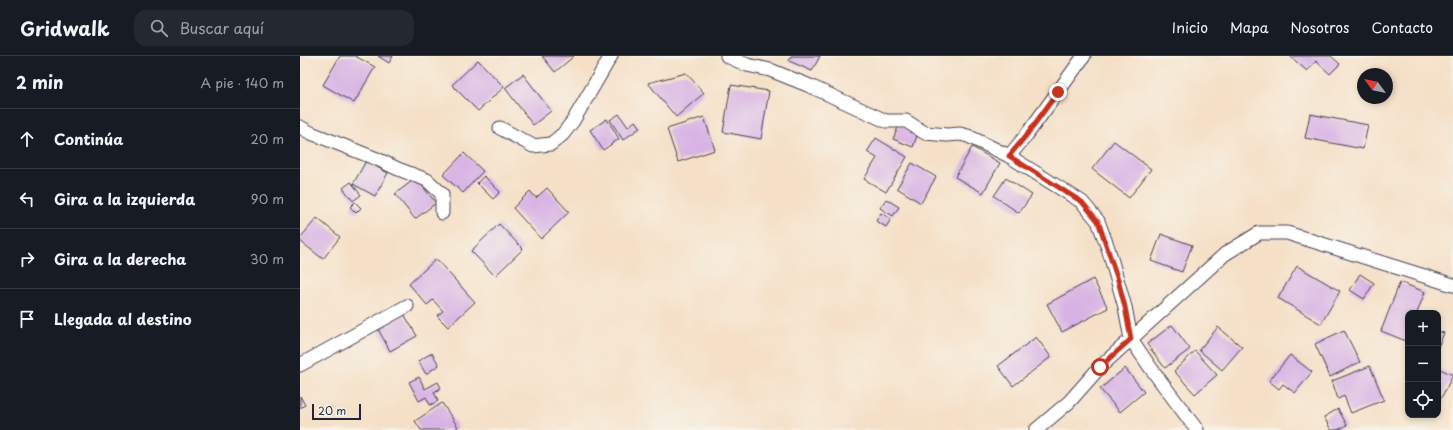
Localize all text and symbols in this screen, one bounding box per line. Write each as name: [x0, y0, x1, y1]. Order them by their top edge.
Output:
search box: [134, 10, 414, 46]
text: Gridwalk: [20, 14, 110, 42]
text: Buscar aquí: [180, 16, 264, 39]
icon: search: [148, 17, 170, 39]
text: Inicio: [1172, 17, 1208, 38]
text: Mapa: [1230, 17, 1268, 38]
text: Nosotros: [1290, 17, 1350, 38]
text: Contacto: [1372, 17, 1433, 38]
north arrow: [1357, 68, 1393, 104]
text: 2 min: [16, 69, 63, 95]
text: A pie · 140 m: [200, 73, 284, 92]
route end: [1049, 83, 1067, 101]
text: Continúa: [54, 127, 123, 150]
icon: ahead: [16, 128, 38, 150]
text: 20 m: [250, 129, 284, 148]
text: Gira a la izquierda: [54, 187, 195, 210]
icon: left: [16, 188, 38, 210]
text: 90 m: [251, 189, 284, 208]
text: Gira a la derecha: [54, 247, 186, 270]
icon: right: [16, 248, 38, 270]
text: 30 m: [250, 249, 284, 268]
text: Llegada al destino: [54, 307, 192, 330]
icon: arrive: [16, 308, 38, 330]
map controls: [1405, 310, 1441, 418]
button: +: [1405, 310, 1441, 346]
button: −: [1405, 346, 1441, 382]
route start: [1091, 358, 1109, 376]
button: locate: [1405, 382, 1441, 418]
scale bar: [312, 402, 361, 421]
text: 20 m: [318, 402, 346, 419]

